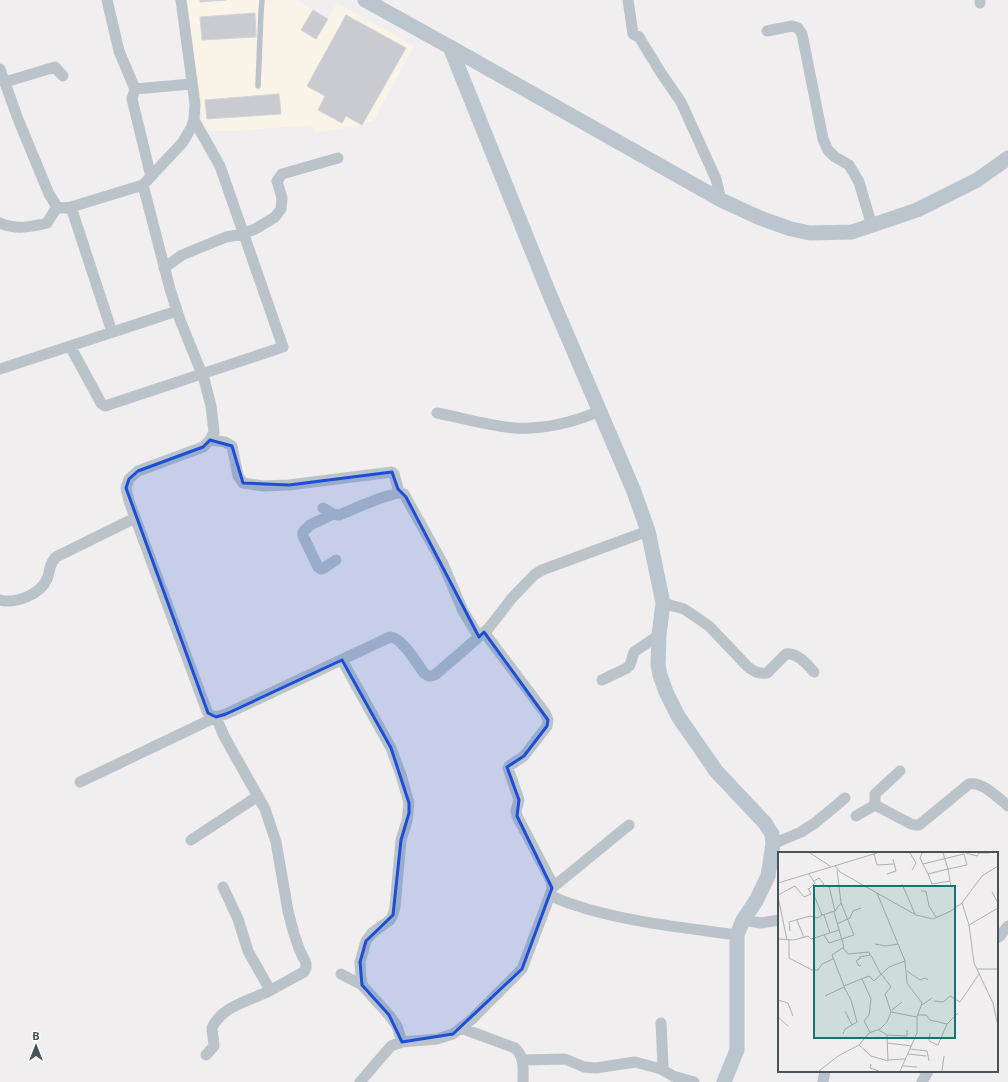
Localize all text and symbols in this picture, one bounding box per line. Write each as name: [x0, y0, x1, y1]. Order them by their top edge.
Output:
inset map: [778, 852, 998, 1072]
north arrow: [16, 1026, 56, 1066]
text: B: [32, 1028, 40, 1043]

